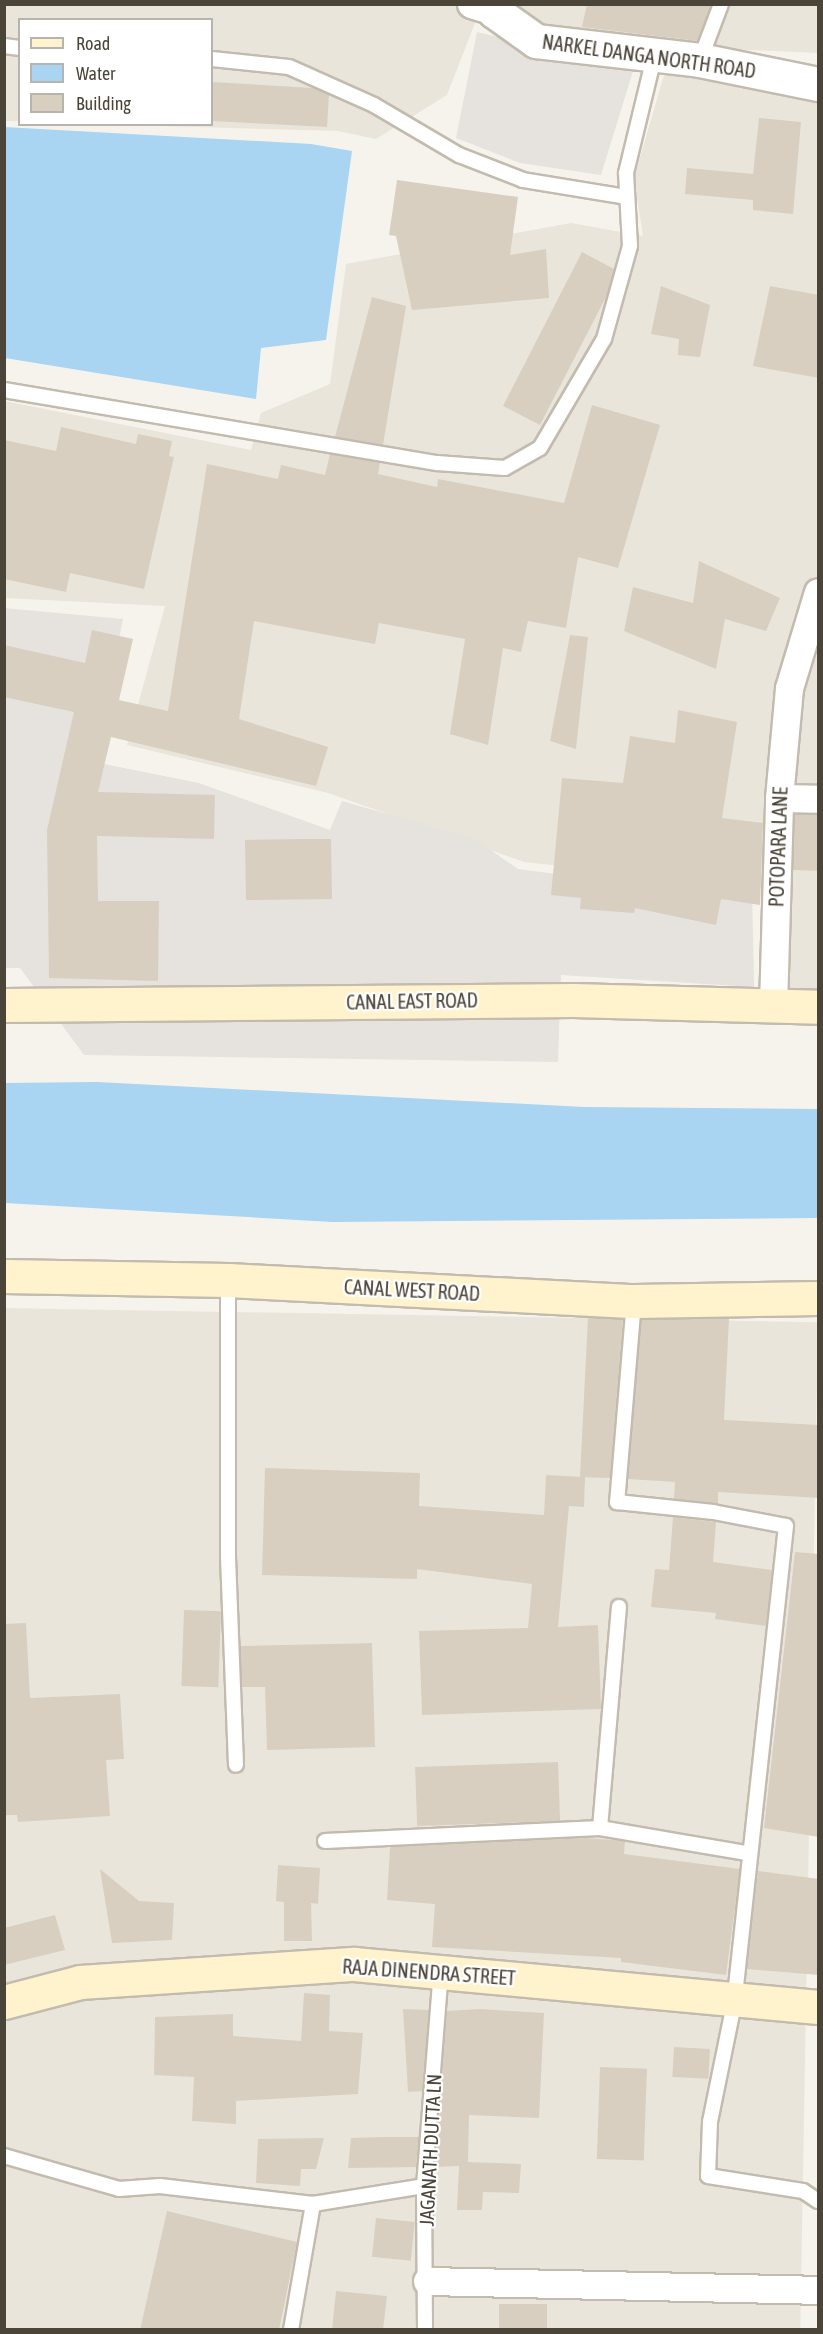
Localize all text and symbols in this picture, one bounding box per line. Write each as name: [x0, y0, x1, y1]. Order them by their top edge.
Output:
legend: [18, 18, 213, 126]
street label: NARKEL DANGA NORTH ROAD: [541, 29, 757, 83]
text: Road: [76, 33, 110, 54]
text: Water: [76, 63, 115, 84]
text: Building: [76, 93, 131, 114]
street label: POTOPARA LANE: [764, 786, 792, 908]
street label: CANAL EAST ROAD: [346, 988, 478, 1014]
street label: CANAL WEST ROAD: [343, 1274, 481, 1306]
street label: RAJA DINENDRA STREET: [341, 1954, 517, 1990]
street label: JAGANATH DUTTA LN: [414, 2073, 446, 2227]

